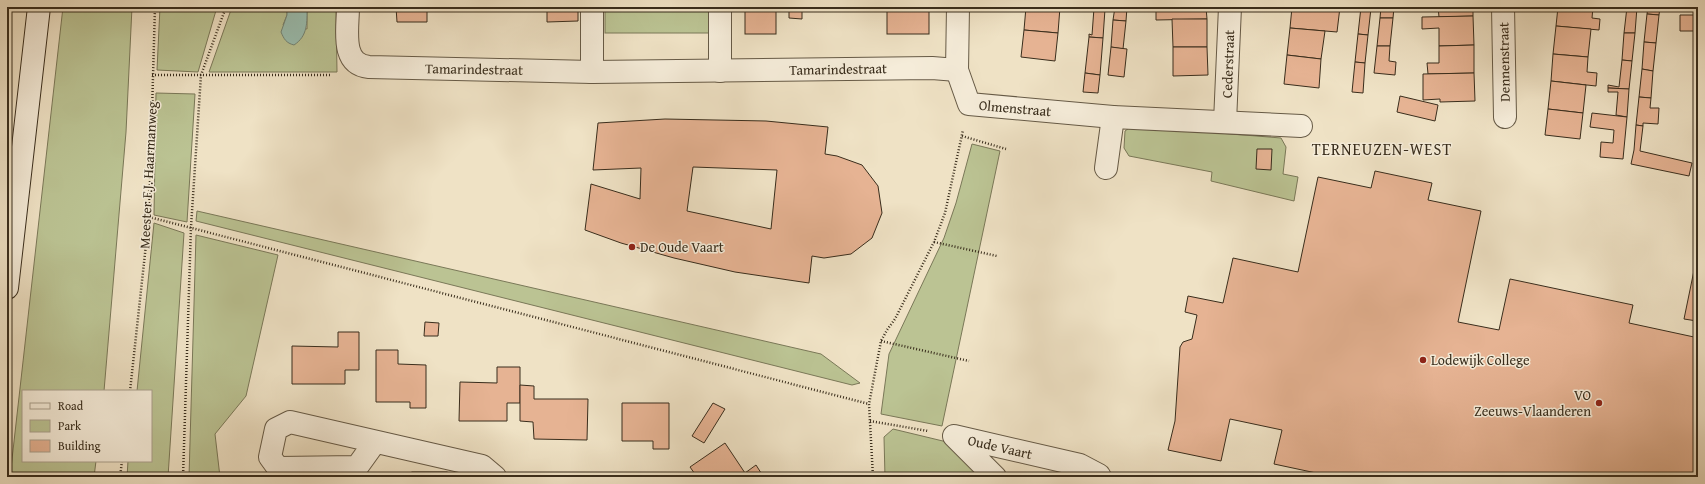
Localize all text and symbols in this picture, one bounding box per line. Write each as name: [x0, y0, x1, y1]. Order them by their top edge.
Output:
street label: Dennenstraat: [1493, 22, 1515, 102]
street label: Cederstraat: [1217, 29, 1239, 98]
street label: Tamarindestraat: [425, 58, 523, 80]
street label: Tamarindestraat: [789, 58, 887, 80]
street label: Olmenstraat: [978, 95, 1052, 121]
street label: Meester F.J. Haarmanweg: [134, 101, 162, 249]
district label: TERNEUZEN-WEST: [1312, 137, 1452, 161]
place label: De Oude Vaart: [640, 237, 724, 257]
marker: De Oude Vaart: [627, 242, 637, 252]
place label: Lodewijk College: [1431, 350, 1530, 370]
marker: Lodewijk College: [1418, 355, 1428, 365]
place label: VO Zeeuws-Vlaanderen: [1474, 385, 1591, 421]
legend: [22, 390, 152, 462]
text: Road: [58, 397, 84, 414]
marker: VO Zeeuws-Vlaanderen: [1594, 398, 1604, 408]
text: Park: [58, 417, 82, 434]
street label: Oude Vaart: [966, 430, 1034, 464]
text: Building: [58, 437, 101, 454]

